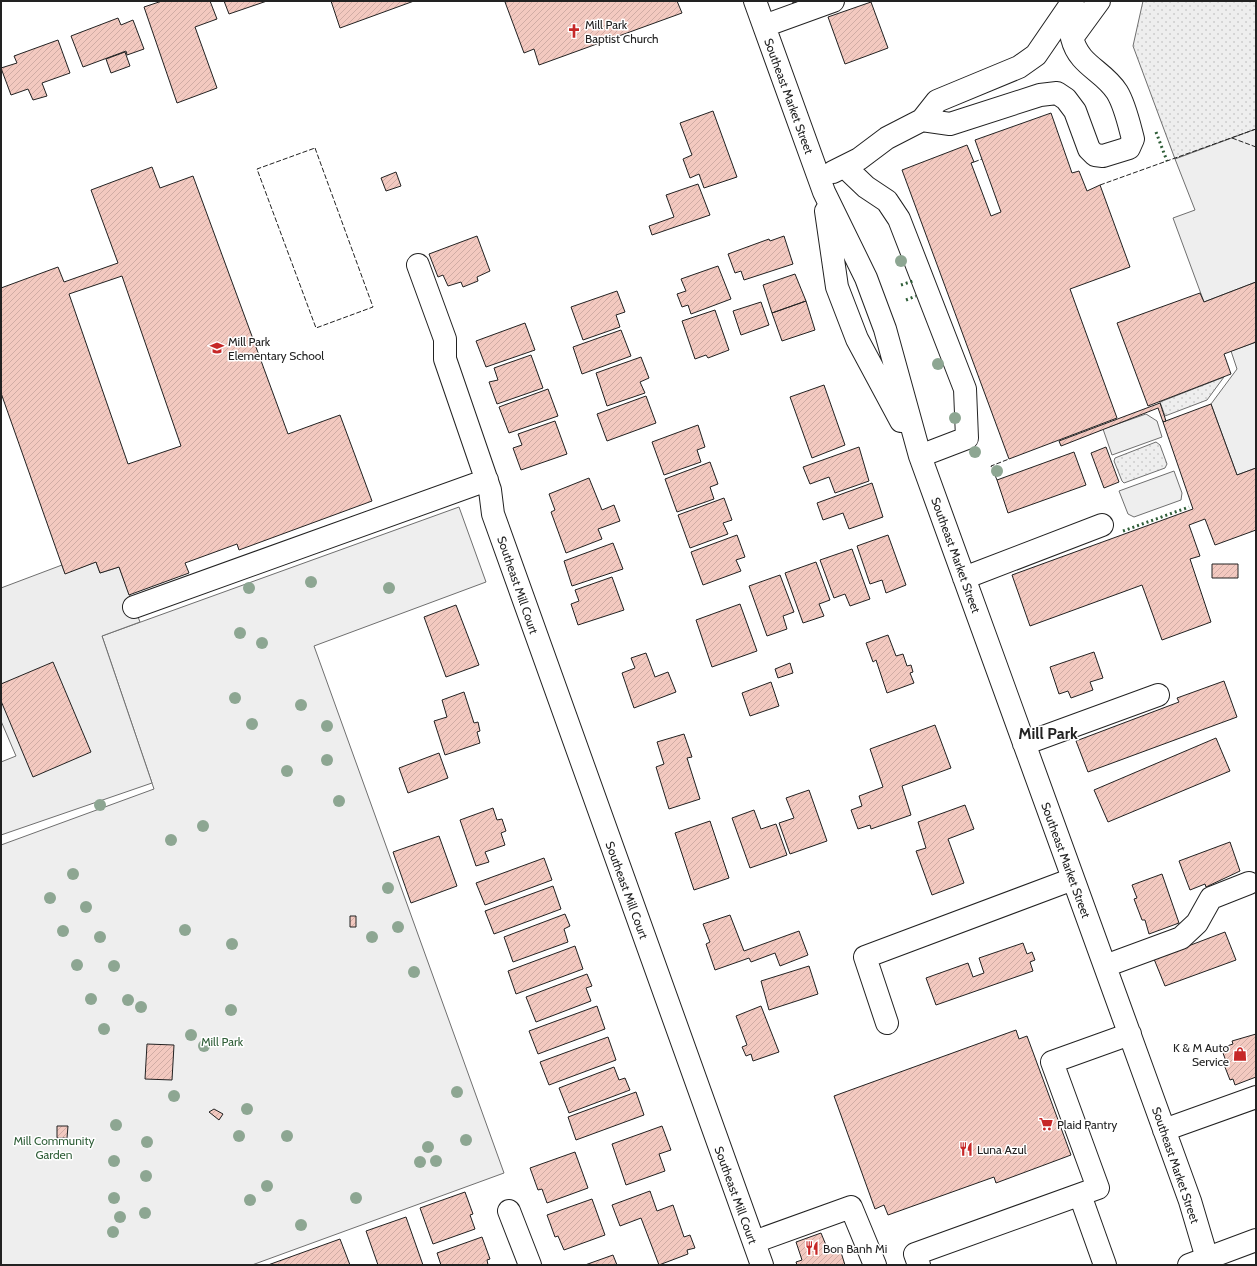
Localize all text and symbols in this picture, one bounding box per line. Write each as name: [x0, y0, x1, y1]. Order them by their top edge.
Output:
place label: Mill Park Baptist Church: [585, 17, 659, 46]
church icon: Mill Park Baptist Church: [566, 23, 582, 39]
street label: Southeast Market Street: [761, 36, 817, 156]
place label: Mill Park Elementary School: [228, 334, 324, 363]
school or university icon: Mill Park Elementary School: [209, 340, 225, 356]
street label: Southeast Market Street: [928, 495, 984, 615]
street label: Southeast Mill Court: [494, 534, 542, 636]
district label: Mill Park: [1018, 724, 1078, 743]
street label: Southeast Market Street: [1038, 800, 1094, 920]
street label: Southeast Mill Court: [602, 839, 652, 941]
park label: Mill Park: [201, 1034, 244, 1049]
place label: K & M Auto Service: [1173, 1040, 1229, 1069]
shop icon: K & M Auto Service: [1232, 1046, 1248, 1062]
street label: Southeast Market Street: [1149, 1105, 1203, 1225]
supermarket icon: Plaid Pantry: [1038, 1116, 1054, 1132]
place label: Plaid Pantry: [1057, 1117, 1117, 1132]
park label: Mill Community Garden: [13, 1133, 95, 1162]
restaurant icon: Luna Azul: [958, 1141, 974, 1157]
place label: Luna Azul: [977, 1142, 1027, 1157]
street label: Southeast Mill Court: [711, 1144, 761, 1246]
restaurant icon: Bon Banh Mi: [804, 1240, 820, 1256]
place label: Bon Banh Mi: [823, 1241, 887, 1256]

